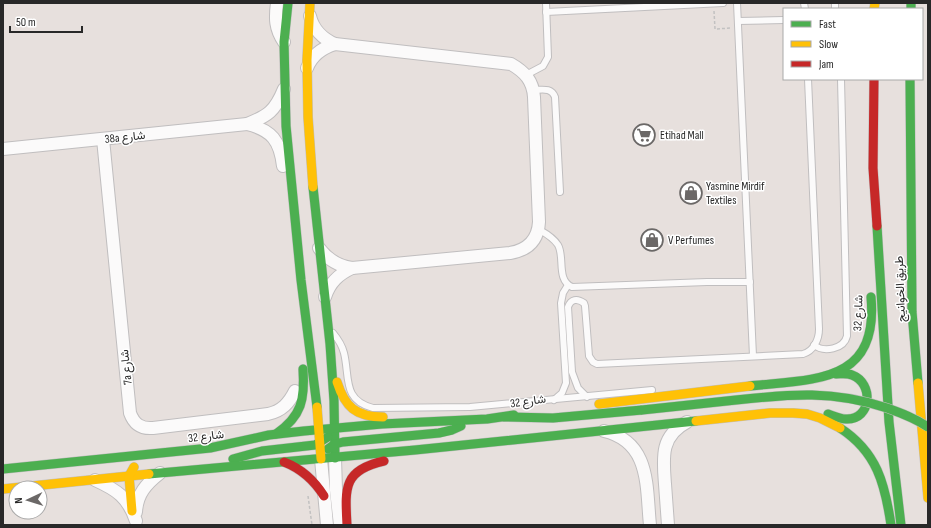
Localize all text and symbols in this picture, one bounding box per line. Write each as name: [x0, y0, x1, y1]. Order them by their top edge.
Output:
scale bar: [10, 8, 82, 34]
legend: [783, 8, 923, 80]
text: 50 m: [16, 15, 36, 30]
text: Fast: [819, 17, 836, 32]
text: Slow: [819, 37, 838, 52]
text: Jam: [818, 57, 834, 72]
supermarket icon: Etihad Mall: [631, 122, 657, 148]
street label: 38a شارع: [104, 128, 146, 148]
place label: Etihad Mall: [660, 128, 704, 143]
place label: Yasmine Mirdif Textiles: [706, 179, 765, 208]
shop icon: Yasmine Mirdif Textiles: [678, 180, 704, 206]
shop icon: V Perfumes: [639, 227, 665, 253]
place label: V Perfumes: [668, 233, 714, 248]
street label: طريق الخوانيج: [892, 255, 910, 323]
street label: شارع 32: [850, 295, 868, 331]
street label: 7a شارع: [117, 349, 137, 385]
street label: شارع 32: [509, 392, 547, 412]
street label: شارع 32: [187, 427, 225, 447]
north arrow: [8, 480, 48, 520]
text: N: [12, 497, 25, 504]

